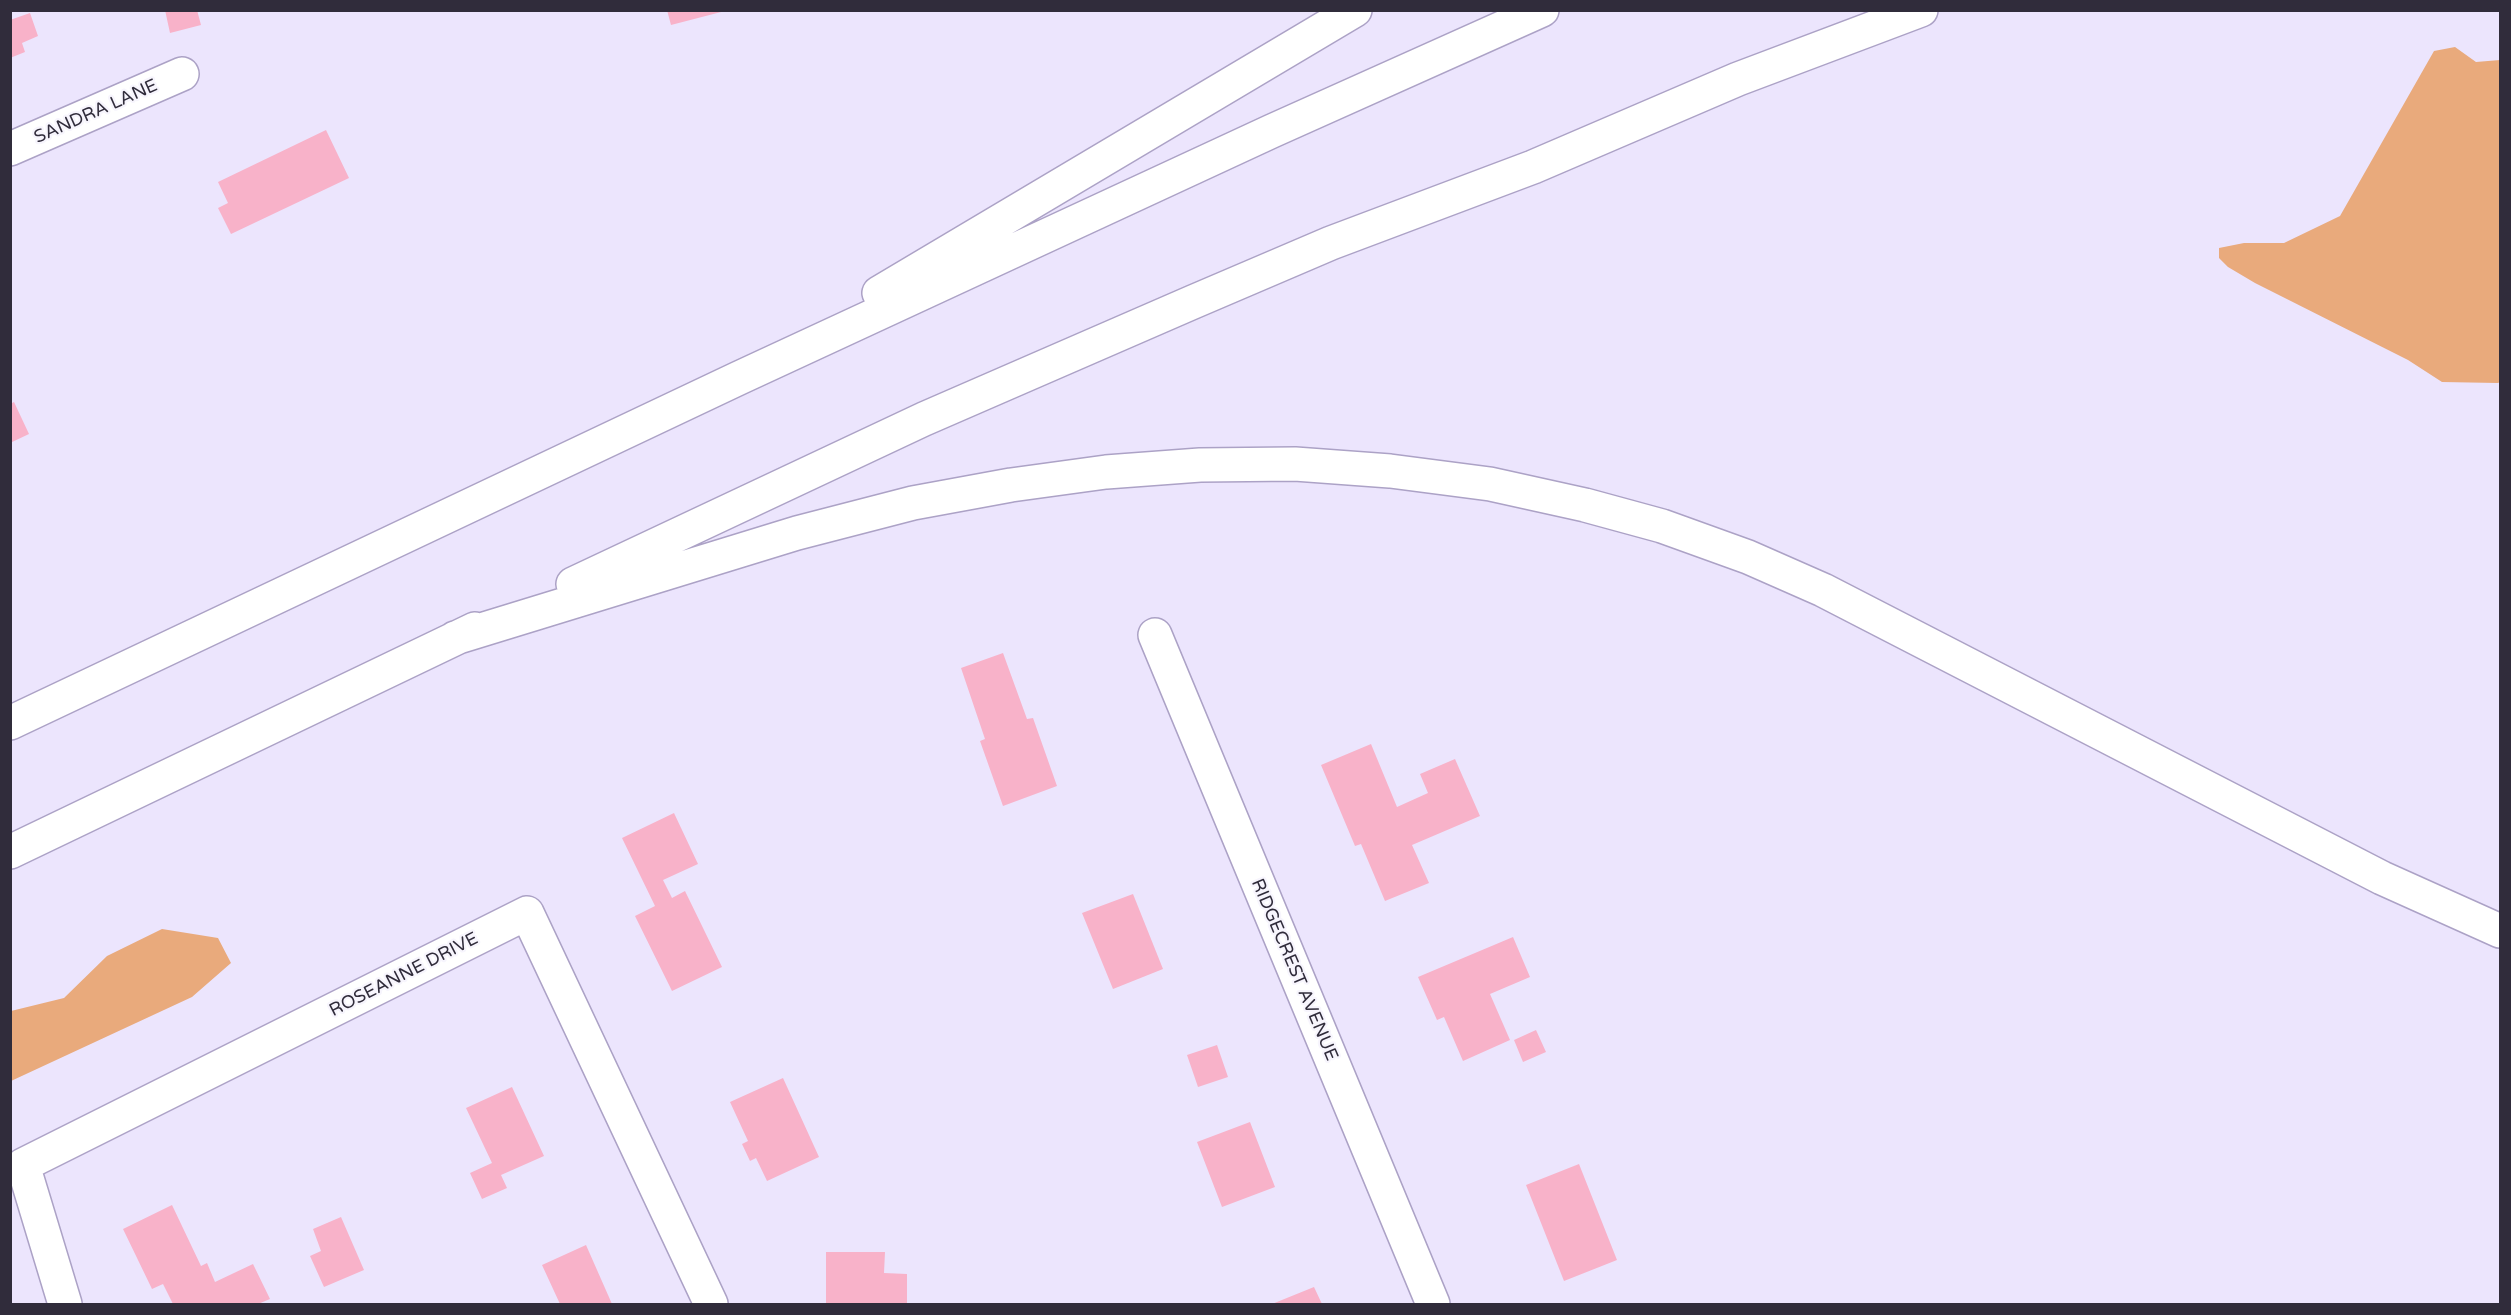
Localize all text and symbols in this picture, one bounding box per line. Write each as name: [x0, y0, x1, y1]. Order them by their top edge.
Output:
street label: SANDRA LANE: [31, 75, 161, 149]
street label: RIDGECREST AVENUE: [1246, 876, 1342, 1064]
street label: ROSEANNE DRIVE: [326, 928, 482, 1022]

